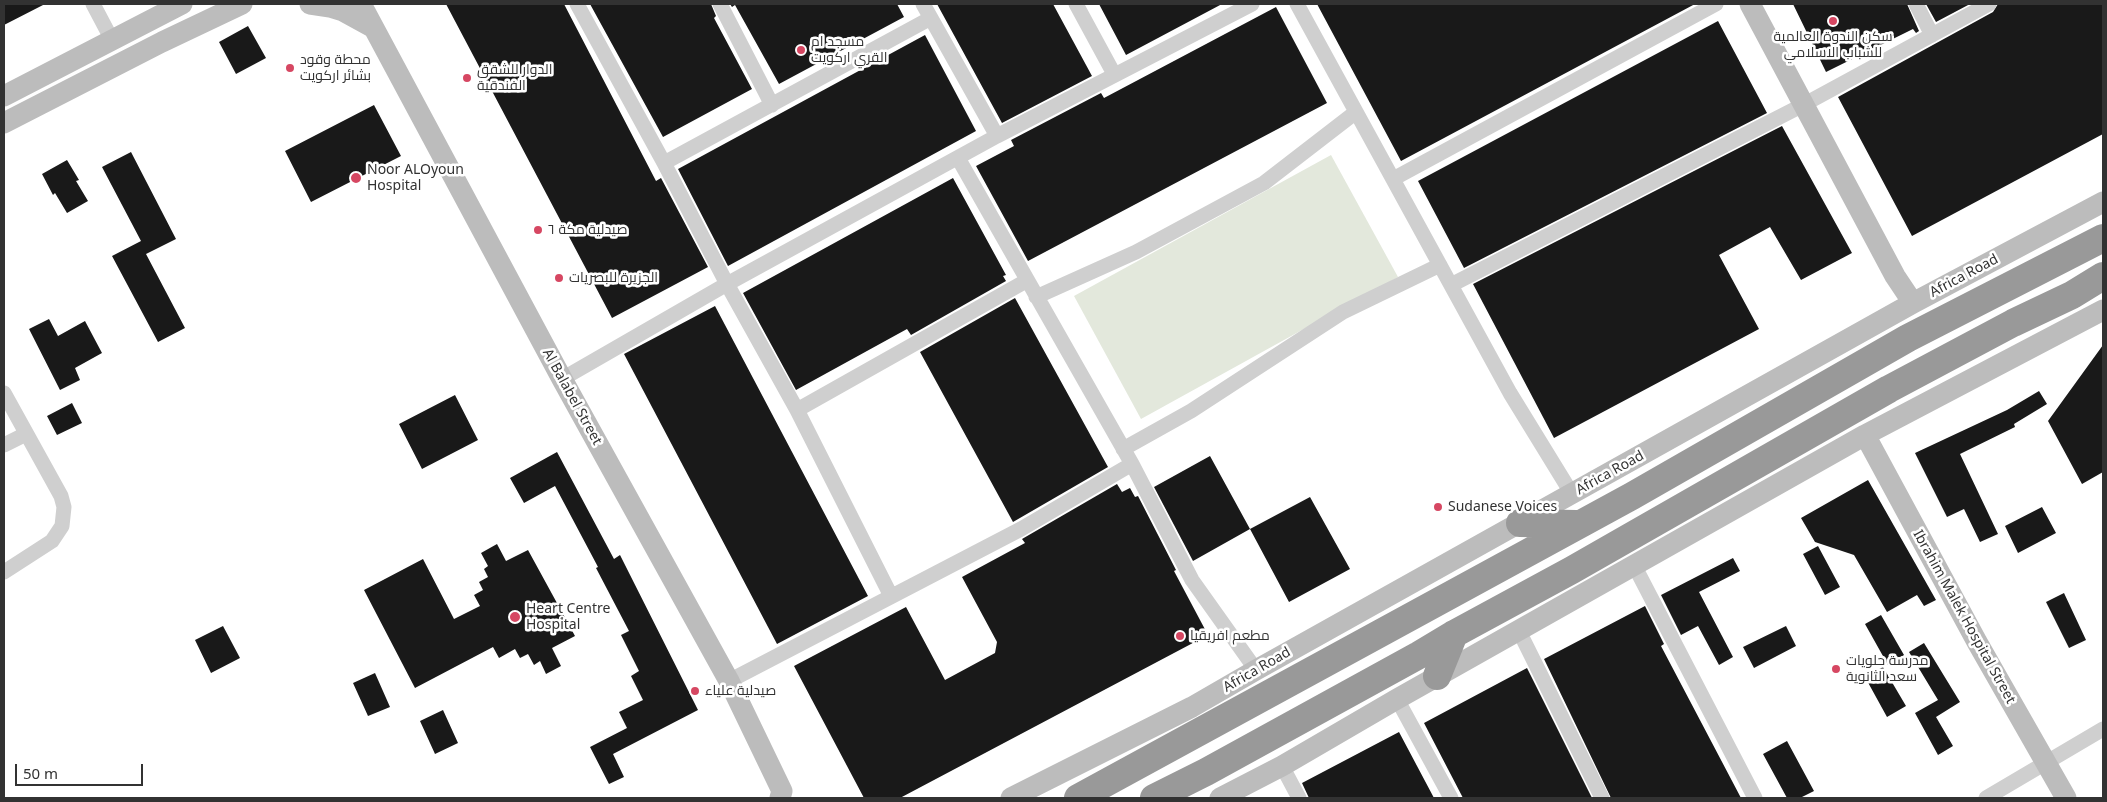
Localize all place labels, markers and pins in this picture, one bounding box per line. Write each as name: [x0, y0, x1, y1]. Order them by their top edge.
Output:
marker: سكن الندوة العالمية للشباب الاسلامي: [1827, 15, 1839, 27]
place label: سكن الندوة العالمية للشباب الاسلامي: [1773, 29, 1893, 62]
place label: مسجد ام القري اركويت: [811, 34, 887, 66]
marker: مسجد ام القري اركويت: [795, 44, 807, 56]
place label: محطة وقود بشائر اركويت: [300, 52, 371, 84]
marker: محطة وقود بشائر اركويت: [284, 62, 296, 74]
place label: الدوار للشقق الفندقية: [477, 62, 552, 94]
marker: الدوار للشقق الفندقية: [461, 72, 473, 84]
place label: Noor ALOyoun Hospital: [367, 162, 464, 194]
marker: Noor ALOyoun Hospital: [349, 171, 363, 185]
place label: صيدلية مكة ٦: [548, 222, 627, 238]
marker: صيدلية مكة ٦: [532, 224, 544, 236]
place label: الجزيرة للبصريات: [569, 270, 658, 286]
marker: الجزيرة للبصريات: [553, 272, 565, 284]
place label: Sudanese Voices: [1448, 499, 1557, 515]
marker: Sudanese Voices: [1432, 501, 1444, 513]
place label: Heart Centre Hospital: [526, 601, 610, 634]
marker: Heart Centre Hospital: [508, 610, 522, 624]
place label: مطعم افريقيا: [1190, 628, 1270, 644]
marker: مطعم افريقيا: [1174, 630, 1186, 642]
place label: مدرسة حلويات سعد الثانوية: [1846, 653, 1929, 686]
marker: مدرسة حلويات سعد الثانوية: [1830, 663, 1842, 675]
place label: صيدلية علياء: [705, 683, 776, 699]
marker: صيدلية علياء: [689, 685, 701, 697]

